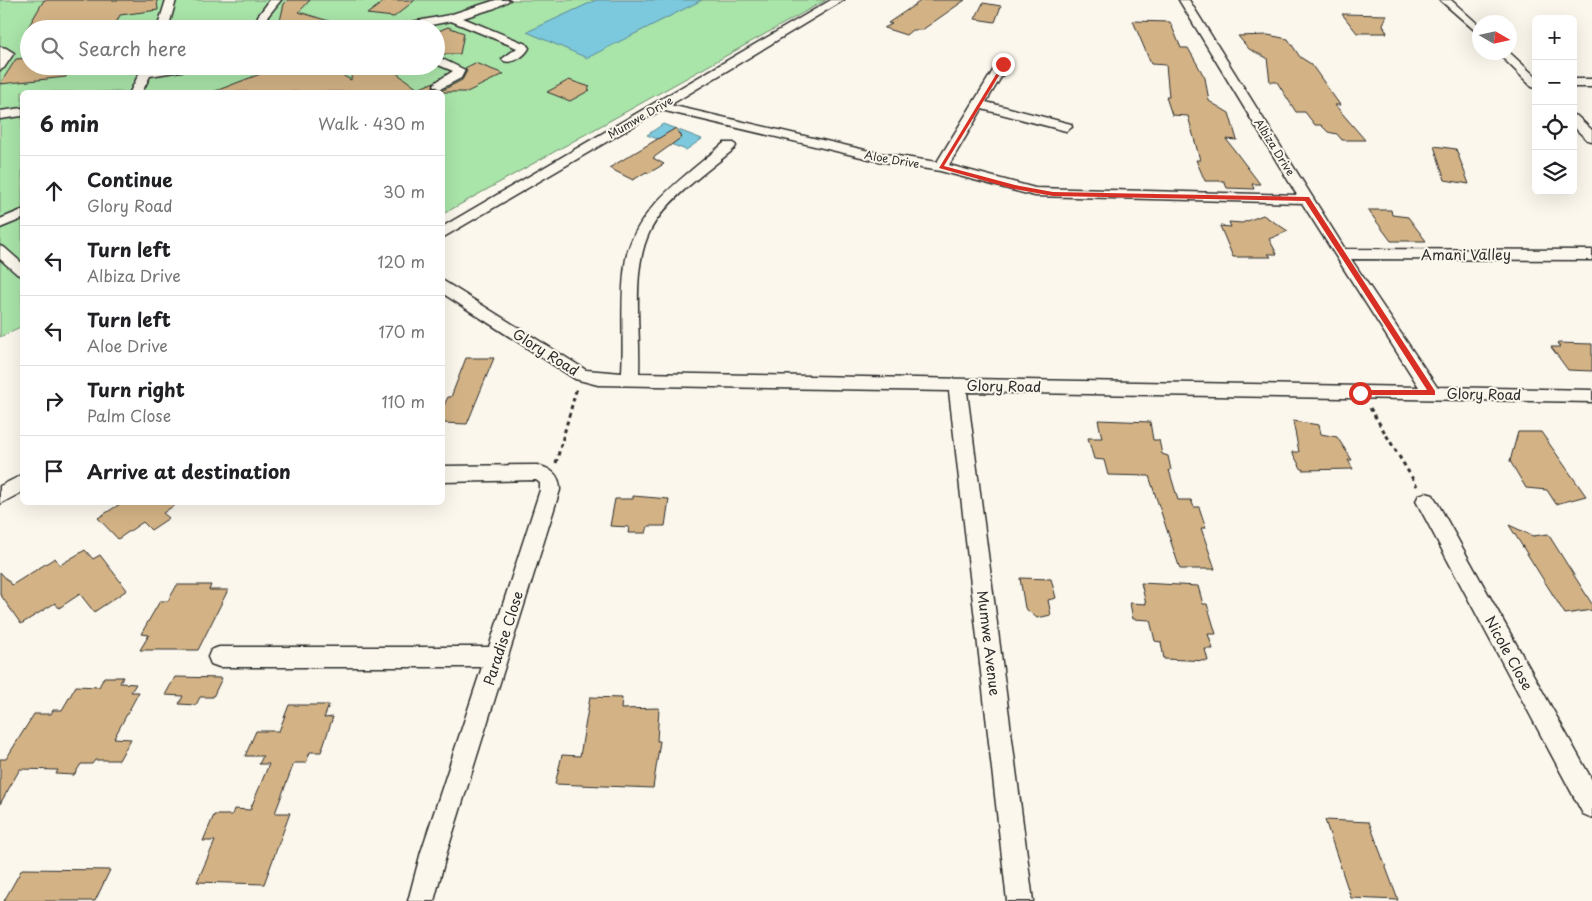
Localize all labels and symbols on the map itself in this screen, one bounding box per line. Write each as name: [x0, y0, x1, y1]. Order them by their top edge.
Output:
north arrow: [1472, 15, 1517, 60]
route end: [992, 53, 1015, 76]
street label: Mumwe Drive: [604, 91, 676, 143]
street label: Albiza Drive: [1251, 115, 1299, 179]
street label: Aloe Drive: [863, 146, 921, 172]
street label: Amani Valley: [1421, 244, 1511, 265]
street label: Glory Road: [509, 323, 583, 381]
street label: Glory Road: [966, 375, 1042, 397]
route start: [1349, 382, 1372, 405]
street label: Glory Road: [1446, 383, 1522, 405]
street label: Paradise Close: [478, 588, 528, 688]
street label: Mumwe Avenue: [972, 589, 1006, 697]
street label: Nicole Close: [1480, 612, 1538, 694]

